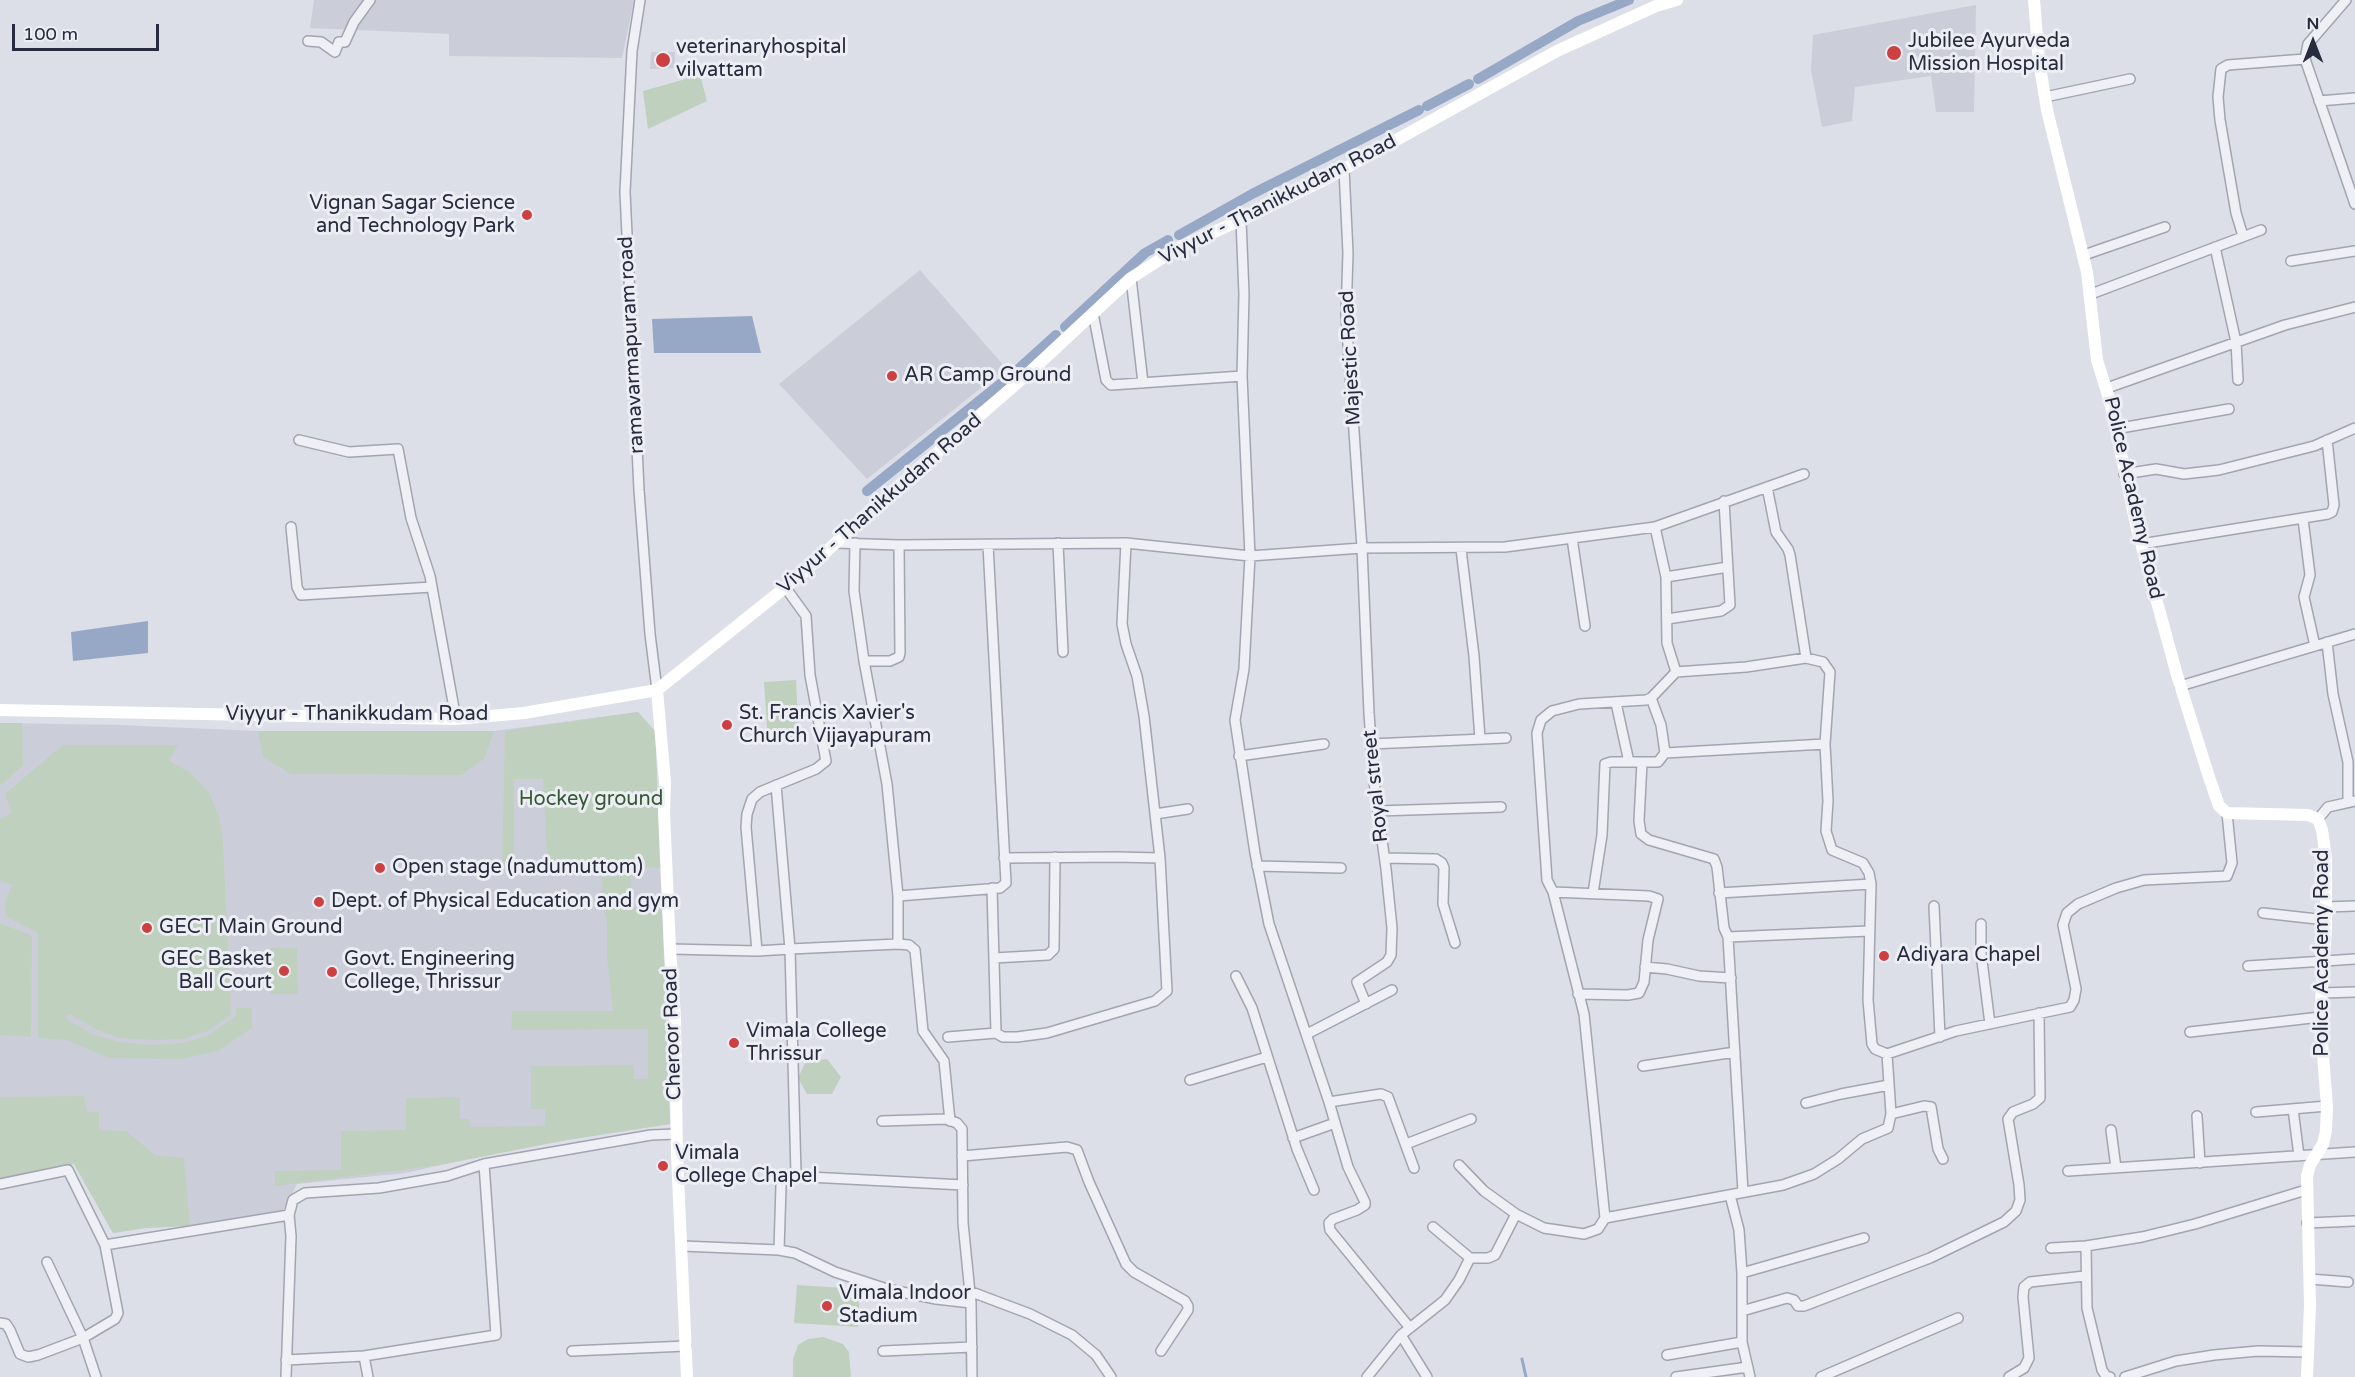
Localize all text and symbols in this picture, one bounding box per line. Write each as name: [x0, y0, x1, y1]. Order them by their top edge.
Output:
scale bar: [15, 12, 162, 50]
north arrow: [2283, 12, 2343, 72]
text: N: [2307, 14, 2319, 34]
text: 100 m: [23, 23, 78, 45]
place label: Jubilee Ayurveda Mission Hospital: [1908, 30, 2070, 77]
place label: veterinaryhospital vilvattam: [676, 36, 846, 83]
marker: Jubilee Ayurveda Mission Hospital: [1885, 44, 1903, 62]
marker: veterinaryhospital vilvattam: [654, 51, 672, 69]
street label: Viyyur - Thanikkudam Road: [1155, 130, 1401, 270]
place label: Vignan Sagar Science and Technology Park: [309, 192, 515, 239]
marker: Vignan Sagar Science and Technology Park: [520, 208, 534, 222]
street label: ramavarmapuram road: [614, 236, 650, 454]
street label: Majestic Road: [1335, 290, 1367, 426]
place label: AR Camp Ground: [904, 364, 1071, 388]
marker: AR Camp Ground: [885, 369, 899, 383]
street label: Police Academy Road: [2098, 394, 2168, 602]
street label: Viyyur - Thanikkudam Road: [773, 409, 987, 599]
place label: St. Francis Xavier's Church Vijayapuram: [739, 702, 931, 749]
street label: Viyyur - Thanikkudam Road: [226, 703, 488, 727]
marker: St. Francis Xavier's Church Vijayapuram: [720, 718, 734, 732]
street label: Royal street: [1358, 729, 1394, 843]
park label: Hockey ground: [519, 788, 663, 812]
street label: Police Academy Road: [2311, 849, 2335, 1057]
place label: Open stage (nadumuttom): [392, 856, 643, 880]
marker: Open stage (nadumuttom): [373, 861, 387, 875]
place label: Dept. of Physical Education and gym: [331, 890, 679, 914]
marker: Dept. of Physical Education and gym: [312, 895, 326, 909]
place label: GECT Main Ground: [159, 916, 343, 940]
marker: GECT Main Ground: [140, 921, 154, 935]
place label: Adiyara Chapel: [1896, 944, 2040, 968]
place label: GEC Basket Ball Court: [161, 948, 272, 995]
place label: Govt. Engineering College, Thrissur: [344, 948, 515, 995]
marker: Adiyara Chapel: [1877, 949, 1891, 963]
marker: GEC Basket Ball Court: [277, 964, 291, 978]
marker: Govt. Engineering College, Thrissur: [325, 965, 339, 979]
street label: Cheroor Road: [659, 968, 687, 1100]
place label: Vimala College Thrissur: [746, 1020, 887, 1067]
marker: Vimala College Thrissur: [727, 1036, 741, 1050]
place label: Vimala College Chapel: [675, 1142, 817, 1189]
marker: Vimala College Chapel: [656, 1159, 670, 1173]
place label: Vimala Indoor Stadium: [839, 1282, 971, 1329]
marker: Vimala Indoor Stadium: [820, 1299, 834, 1313]

